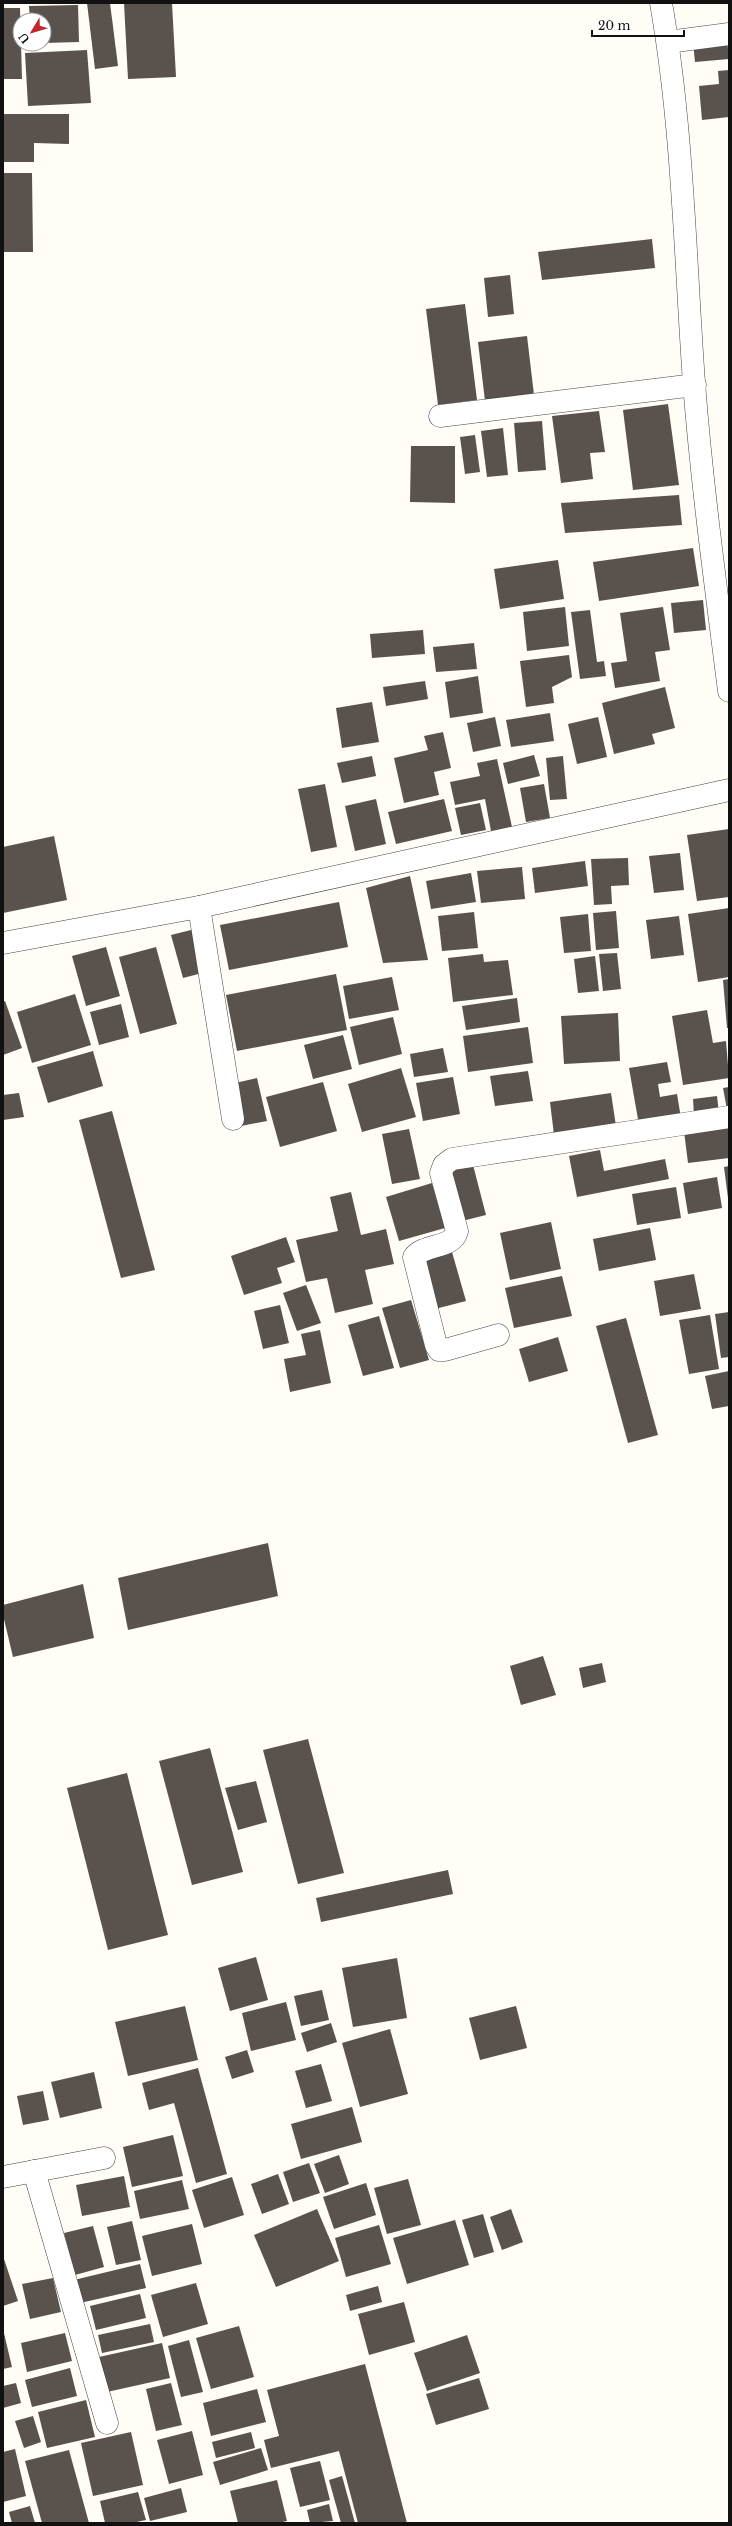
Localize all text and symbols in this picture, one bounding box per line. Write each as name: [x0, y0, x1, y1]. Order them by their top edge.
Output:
north arrow: [12, 12, 52, 52]
scale bar: [592, 12, 684, 38]
text: 20 m: [598, 18, 630, 33]
text: U: [15, 30, 33, 46]

